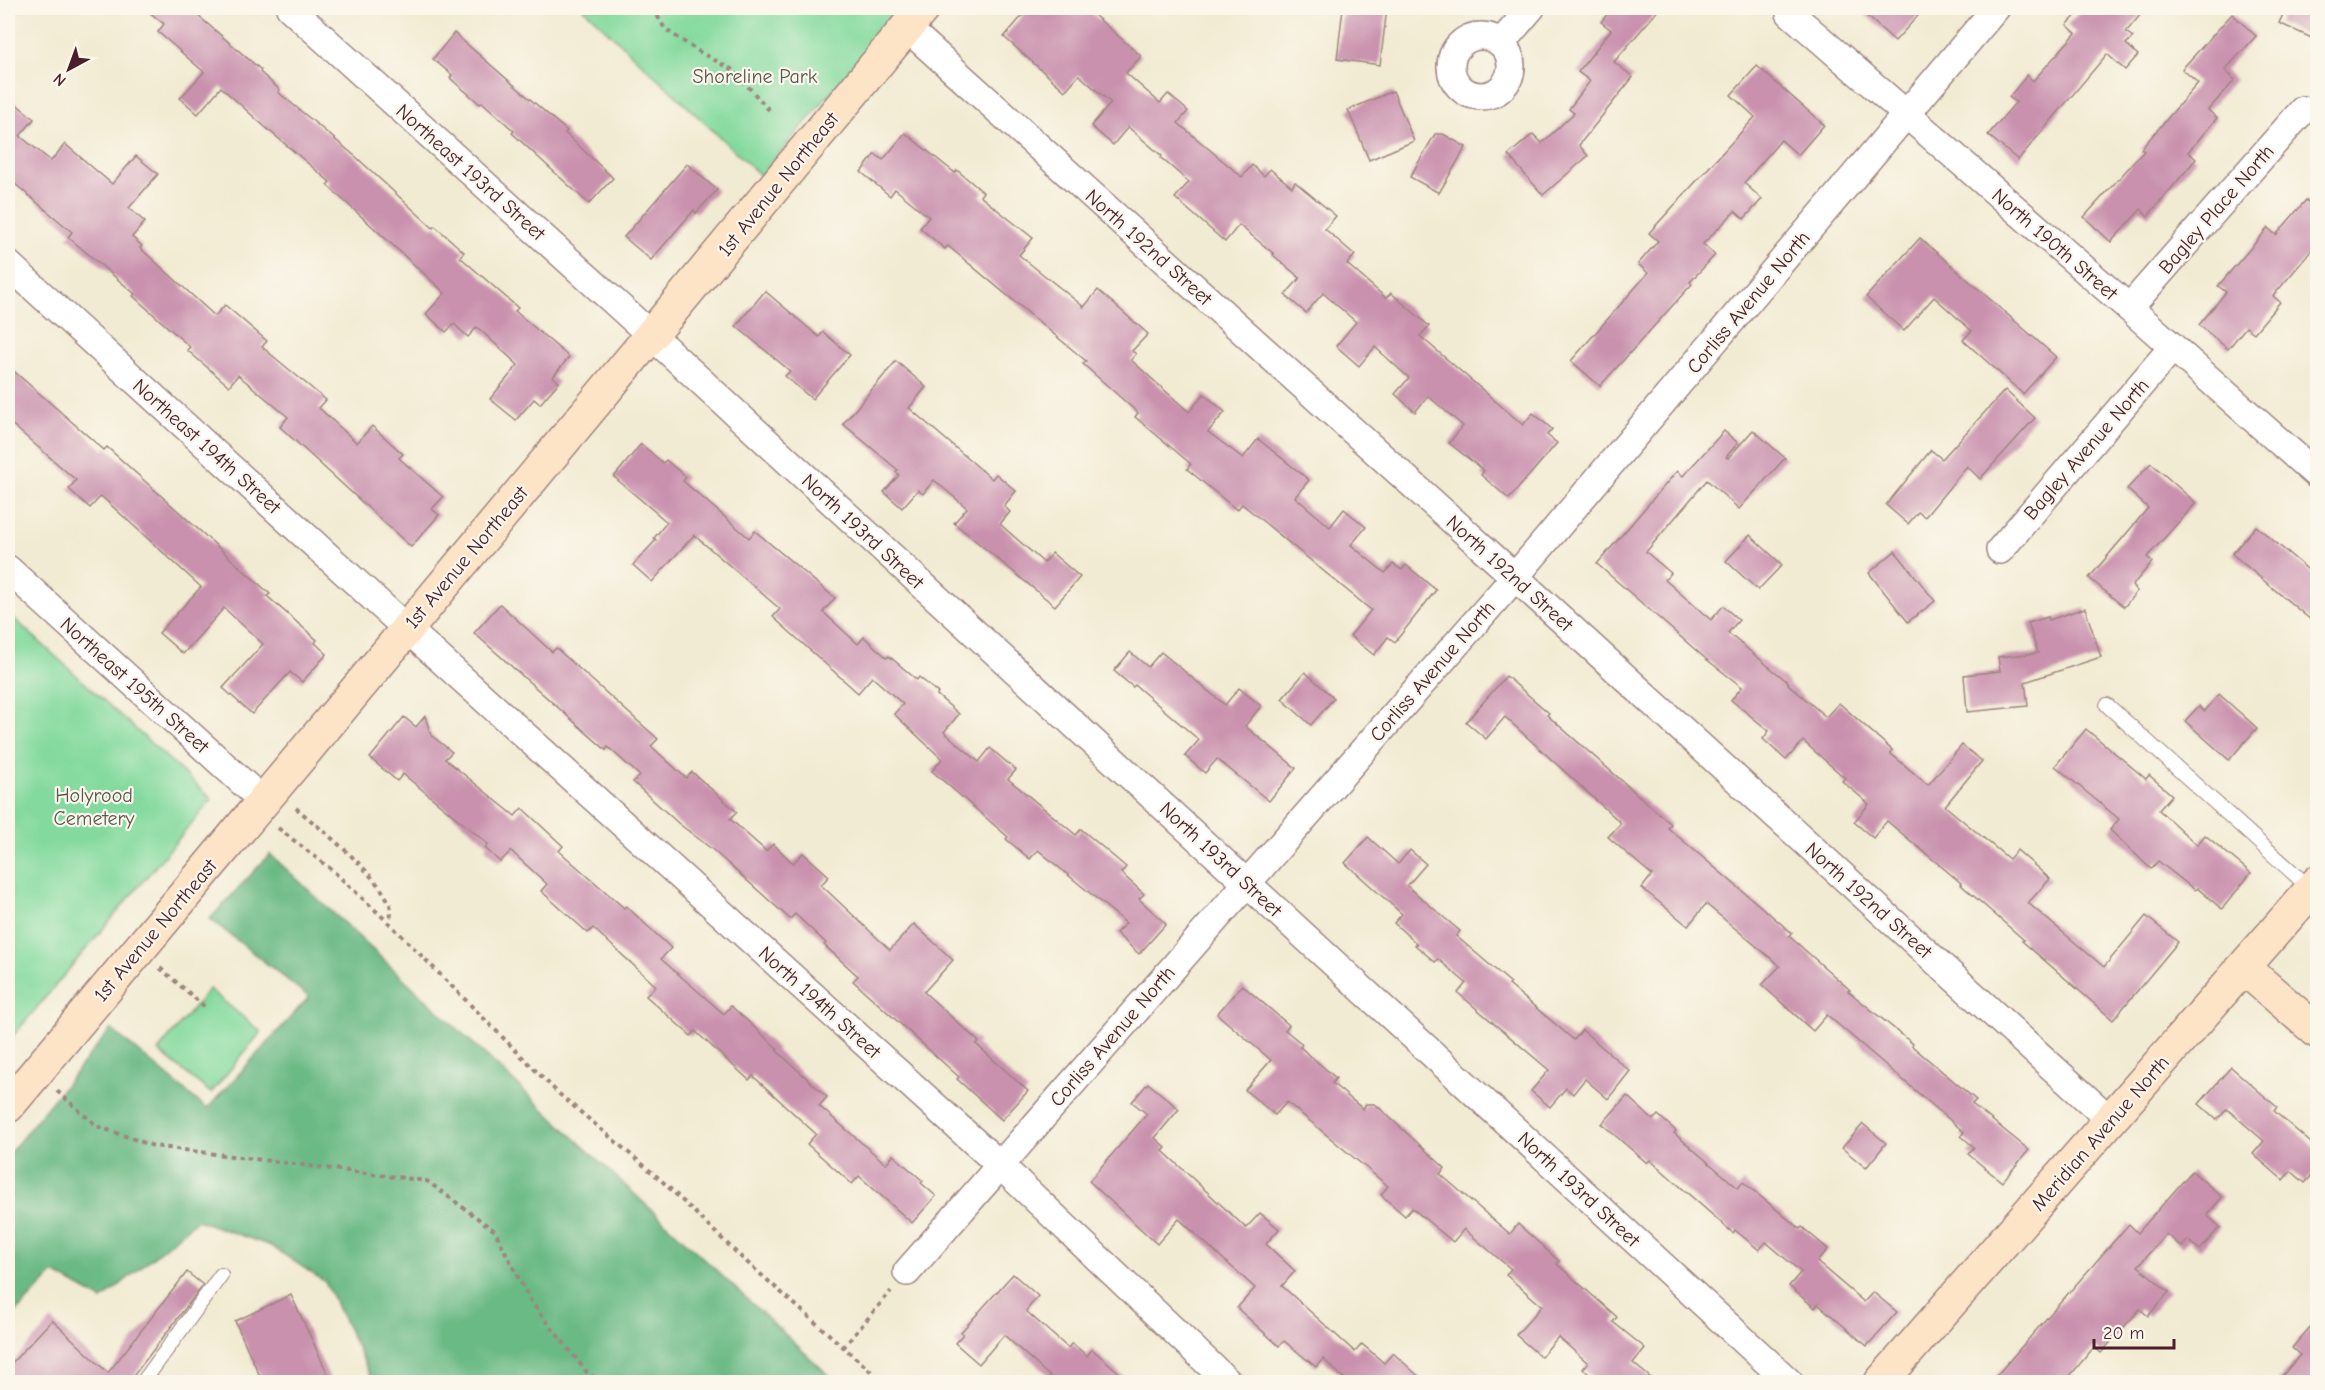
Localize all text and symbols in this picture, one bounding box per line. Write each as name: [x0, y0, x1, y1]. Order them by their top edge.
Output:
north arrow: [39, 39, 99, 99]
park label: Shoreline Park: [693, 65, 818, 88]
text: N: [50, 69, 70, 90]
street label: Northeast 193rd Street: [391, 99, 551, 246]
street label: 1st Avenue Northeast: [713, 107, 844, 261]
street label: Bagley Place North: [2154, 140, 2279, 279]
street label: North 190th Street: [1987, 184, 2123, 306]
street label: North 192nd Street: [1081, 185, 1218, 311]
street label: Corliss Avenue North: [1682, 226, 1815, 378]
street label: Northeast 194th Street: [128, 374, 286, 520]
street label: Bagley Avenue North: [2019, 374, 2154, 524]
street label: North 193rd Street: [797, 469, 929, 595]
street label: 1st Avenue Northeast: [400, 481, 533, 633]
street label: North 192nd Street: [1442, 511, 1579, 637]
street label: Corliss Avenue North: [1365, 596, 1500, 746]
street label: Northeast 195th Street: [56, 613, 215, 759]
park label: Holyrood Cemetery: [54, 784, 135, 830]
street label: North 193rd Street: [1155, 797, 1287, 923]
street label: North 192nd Street: [1801, 838, 1938, 964]
street label: 1st Avenue Northeast: [89, 854, 222, 1006]
street label: North 194th Street: [754, 942, 886, 1064]
street label: Corliss Avenue North: [1045, 961, 1180, 1111]
street label: Meridian Avenue North: [2027, 1051, 2174, 1216]
street label: North 193rd Street: [1513, 1127, 1645, 1253]
scale bar: [2094, 1312, 2174, 1350]
text: 20 m: [2103, 1323, 2144, 1344]

